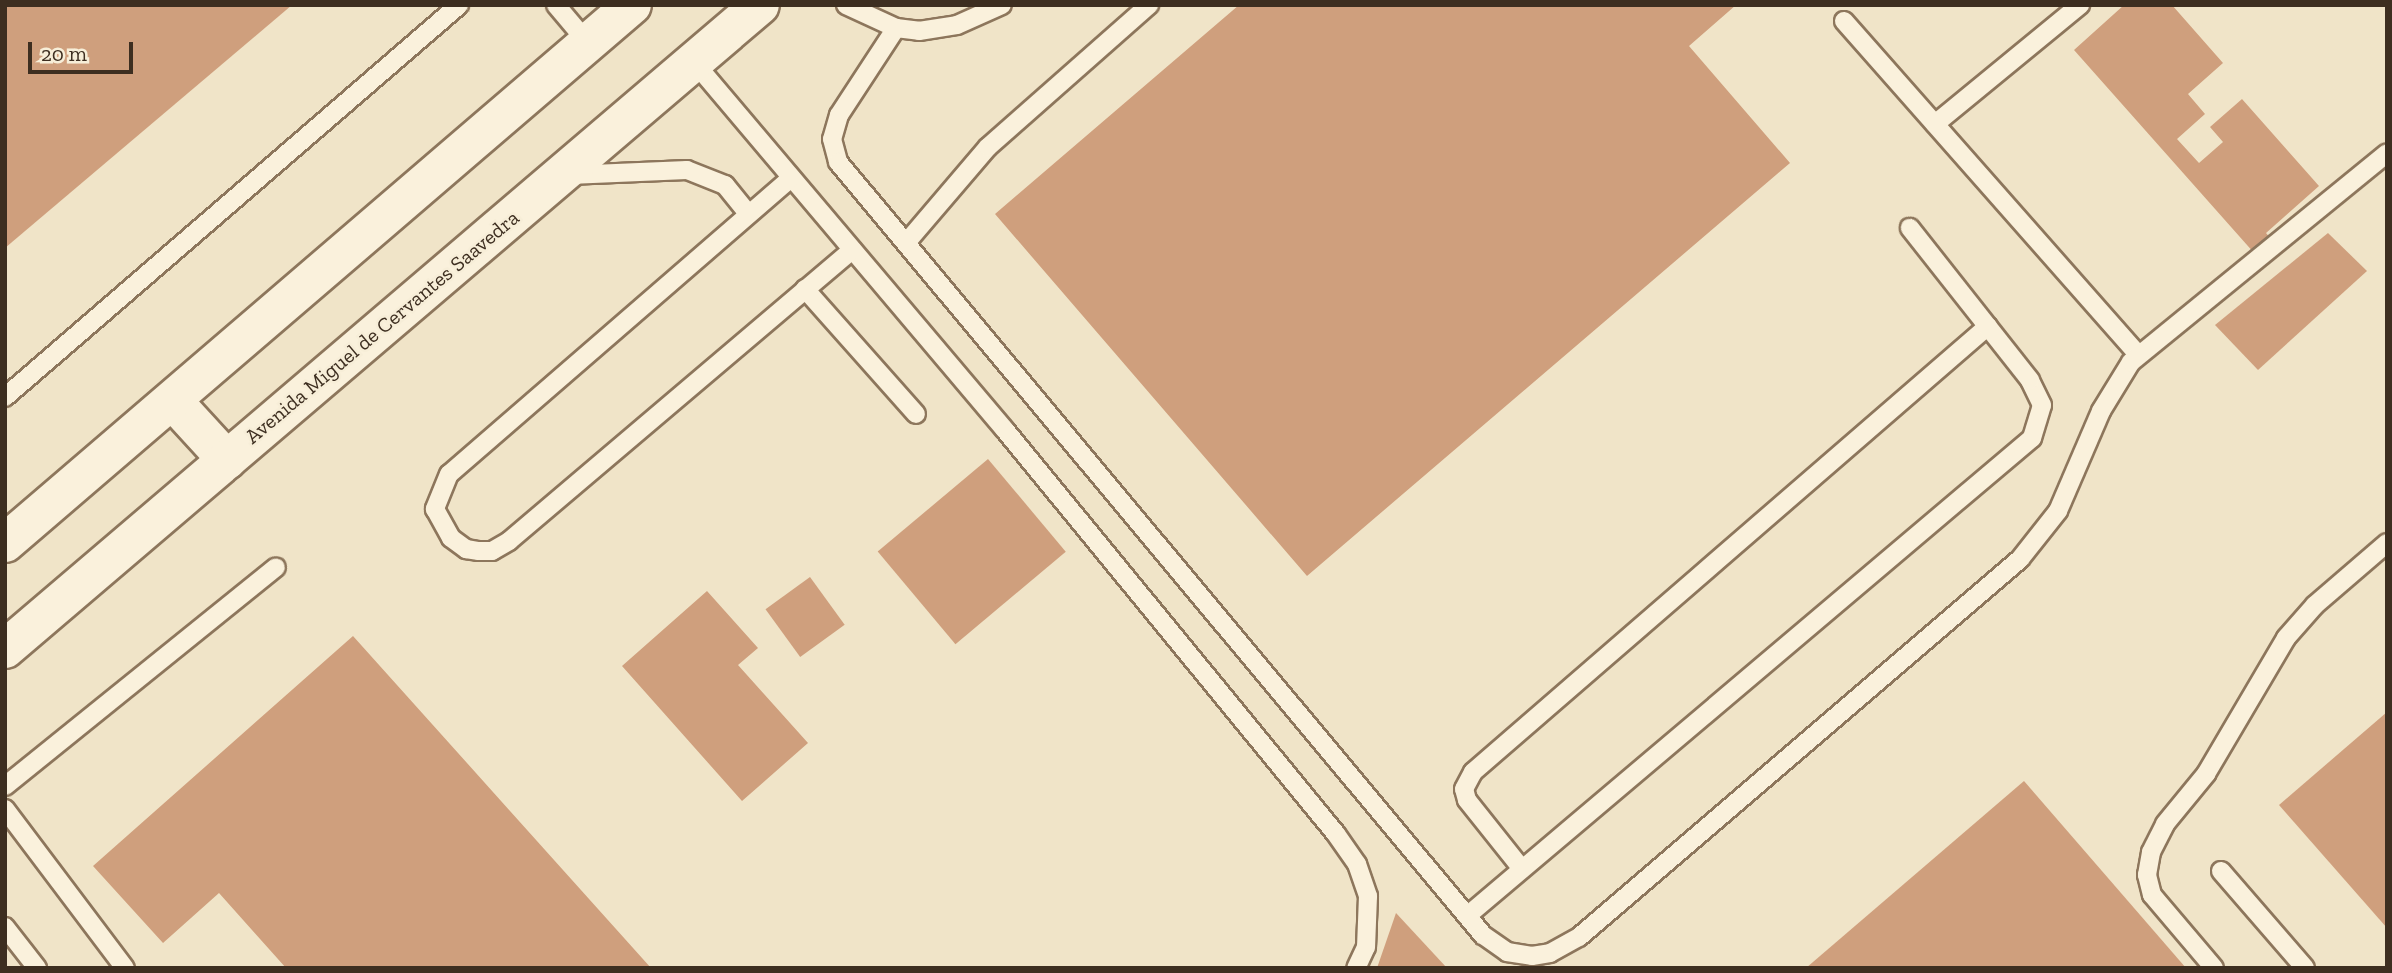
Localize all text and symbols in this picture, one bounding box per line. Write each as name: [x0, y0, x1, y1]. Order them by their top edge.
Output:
scale bar: [32, 28, 136, 72]
text: 20 m: [41, 41, 87, 66]
street label: Avenida Miguel de Cervantes Saavedra: [240, 205, 524, 449]

